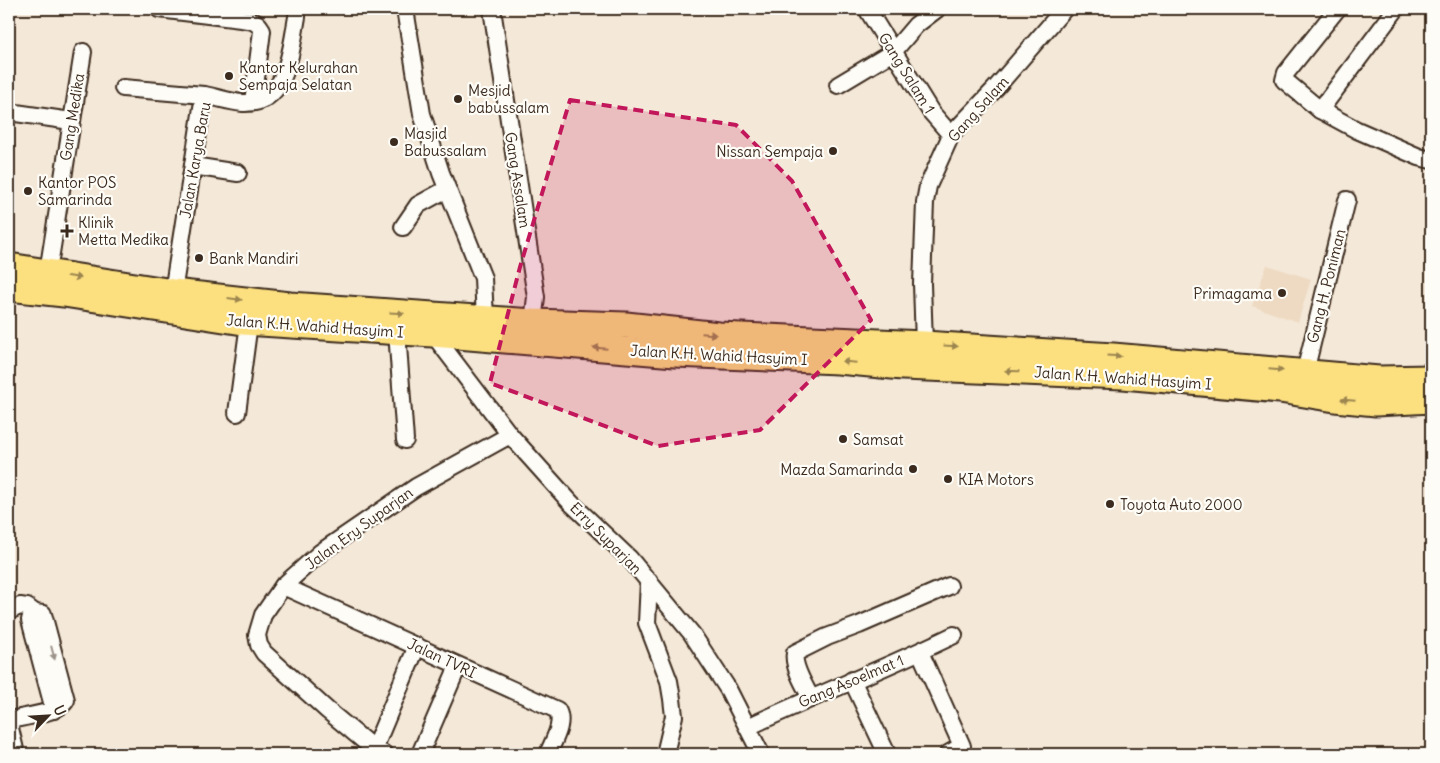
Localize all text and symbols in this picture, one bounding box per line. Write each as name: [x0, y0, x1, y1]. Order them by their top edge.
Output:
street label: Gang Salam 1: [875, 29, 939, 117]
place label: Kantor Kelurahan Sempaja Selatan: [239, 58, 358, 94]
marker: Kantor Kelurahan Sempaja Selatan: [223, 70, 235, 82]
street label: Gang Medika: [56, 71, 88, 162]
street label: Gang Salam: [944, 72, 1012, 146]
place label: Mesjid babussalam: [468, 81, 549, 117]
marker: Mesjid babussalam: [452, 93, 464, 105]
street label: Jalan Karya Baru: [175, 100, 215, 220]
place label: Masjid Babussalam: [404, 124, 487, 160]
street label: Gang Assalam: [501, 131, 535, 229]
marker: Masjid Babussalam: [388, 136, 400, 148]
place label: Nissan Sempaja: [716, 142, 823, 161]
marker: Nissan Sempaja: [827, 145, 839, 157]
place label: Kantor POS Samarinda: [38, 173, 116, 209]
marker: Kantor POS Samarinda: [22, 185, 34, 197]
place label: Klinik Metta Medika: [78, 213, 169, 249]
marker: Klinik Metta Medika: [60, 224, 74, 238]
street label: Gang H. Poniman: [1303, 227, 1349, 345]
place label: Bank Mandiri: [209, 249, 298, 268]
marker: Bank Mandiri: [193, 252, 205, 264]
one-way arrow: [66, 273, 82, 281]
place label: Primagama: [1193, 284, 1272, 303]
marker: Primagama: [1276, 287, 1288, 299]
one-way arrow: [227, 295, 243, 303]
one-way arrow: [389, 309, 405, 317]
street label: Jalan K.H. Wahid Hasyim I: [226, 310, 404, 342]
one-way arrow: [701, 331, 717, 339]
street label: Jalan K.H. Wahid Hasyim I: [630, 341, 808, 369]
one-way arrow: [944, 342, 960, 350]
one-way arrow: [592, 343, 608, 351]
one-way arrow: [1106, 353, 1122, 361]
one-way arrow: [841, 358, 857, 366]
street label: Jalan K.H. Wahid Hasyim I: [1034, 362, 1212, 394]
one-way arrow: [1268, 366, 1284, 374]
one-way arrow: [1003, 367, 1019, 375]
one-way arrow: [1339, 396, 1355, 404]
place label: Samsat: [853, 430, 904, 449]
marker: Samsat: [837, 433, 849, 445]
place label: Mazda Samarinda: [780, 460, 903, 479]
marker: Mazda Samarinda: [907, 463, 919, 475]
place label: KIA Motors: [958, 470, 1034, 489]
marker: KIA Motors: [942, 473, 954, 485]
street label: Jalan Ery Suparjan: [302, 482, 417, 573]
place label: Toyota Auto 2000: [1120, 495, 1243, 514]
street label: Erry Suparjan: [566, 498, 646, 578]
marker: Toyota Auto 2000: [1104, 498, 1116, 510]
street label: Jalan TVRI: [405, 634, 479, 682]
one-way arrow: [50, 646, 58, 661]
street label: Gang Asoelmat 1: [795, 650, 907, 712]
north arrow: [22, 690, 72, 740]
text: U: [50, 702, 70, 719]

